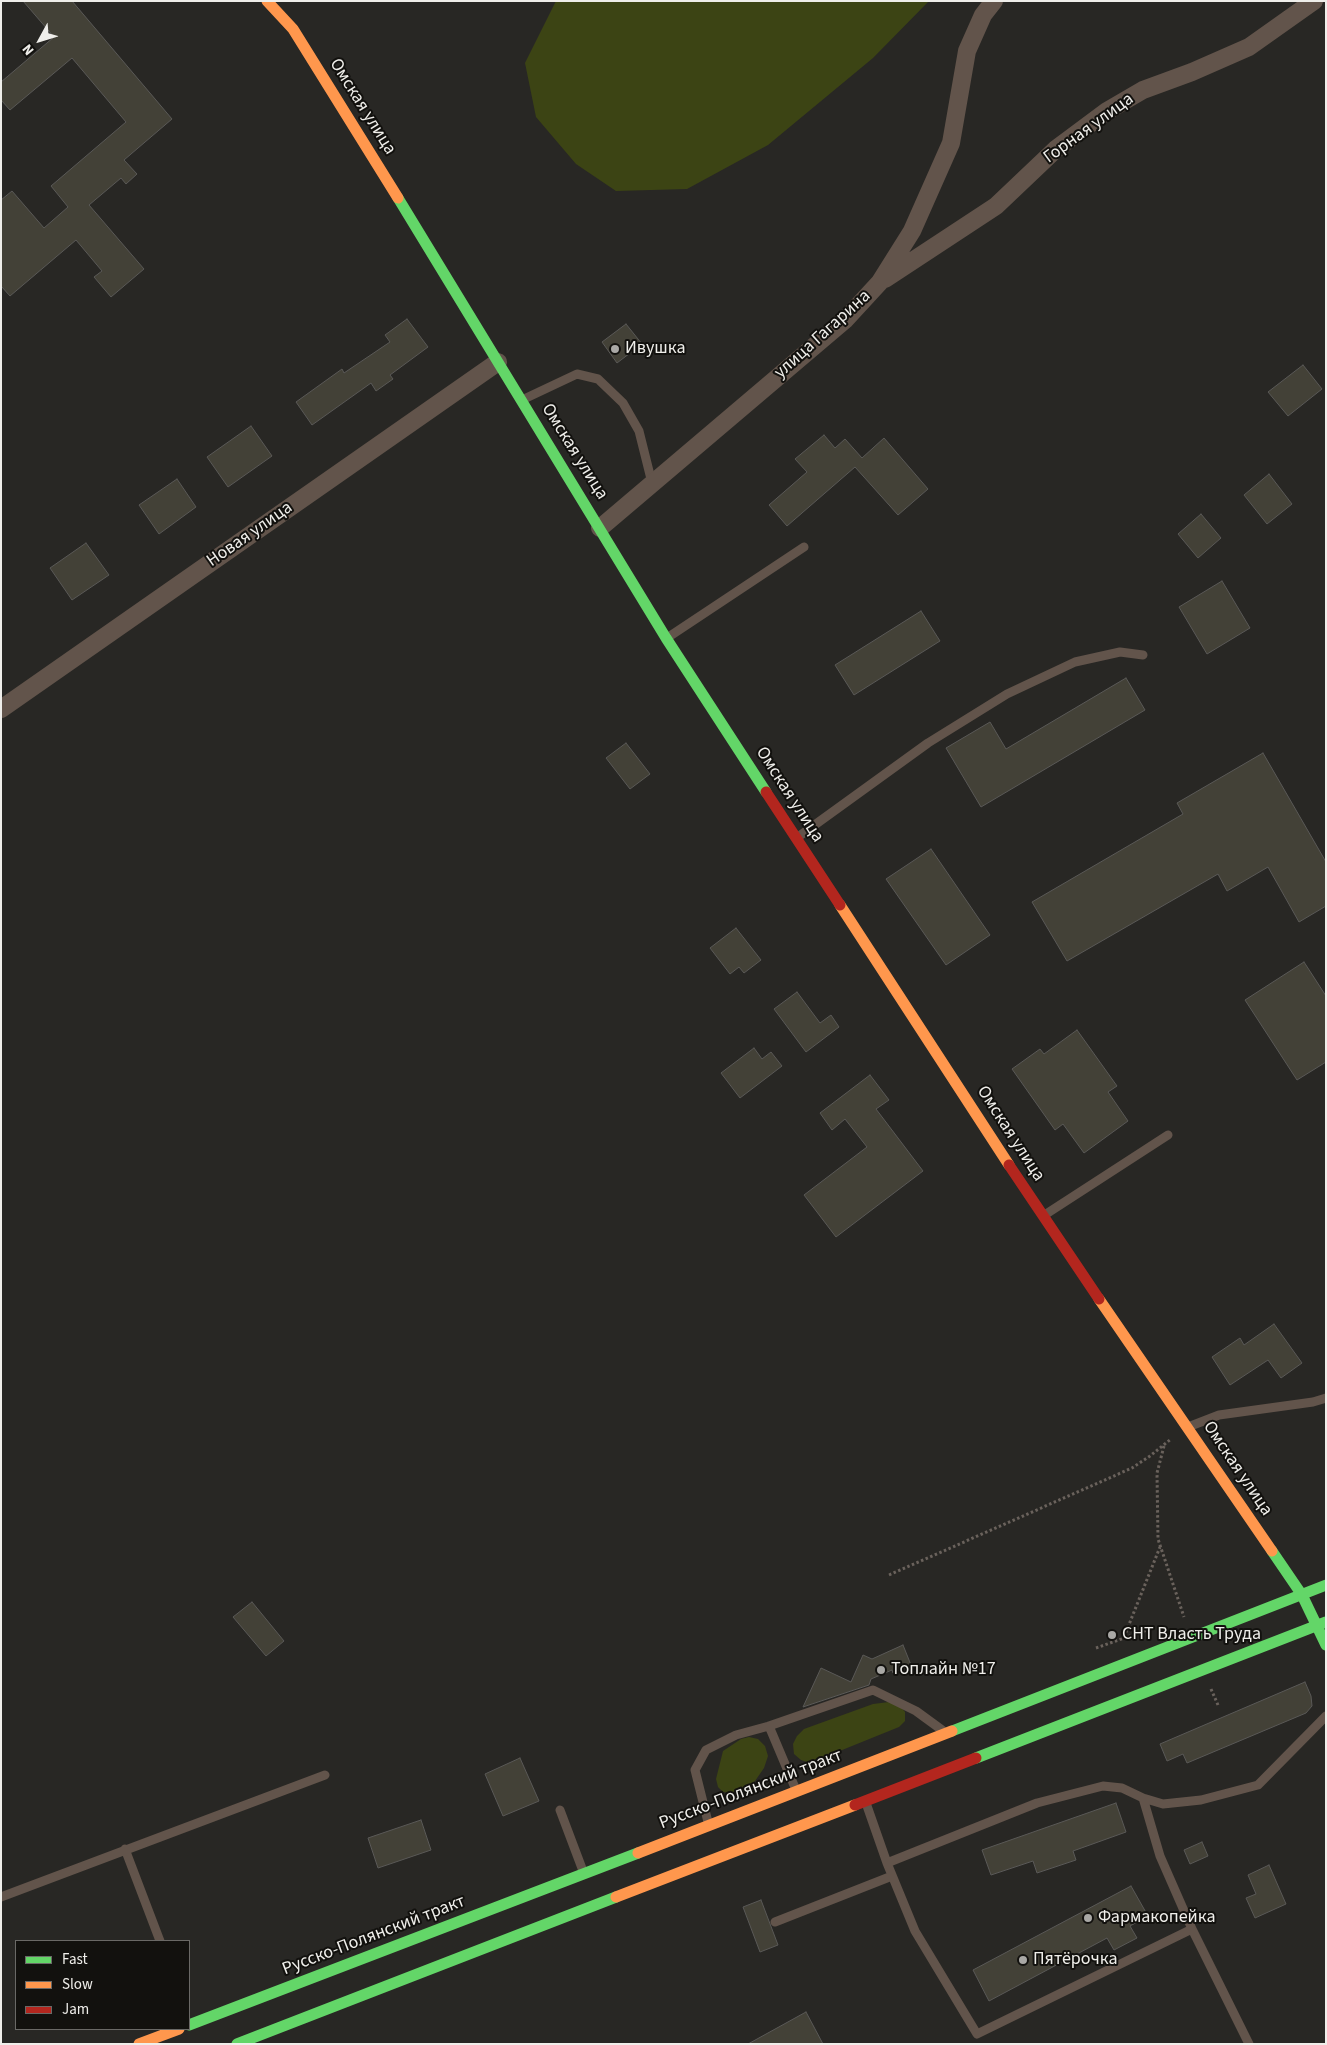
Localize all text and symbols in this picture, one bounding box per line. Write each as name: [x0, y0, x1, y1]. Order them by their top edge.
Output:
north arrow: [15, 15, 65, 65]
text: N: [18, 40, 39, 59]
street label: Омская улица: [324, 55, 400, 159]
street label: Горная улица: [1040, 89, 1138, 169]
street label: улица Гагарина: [770, 286, 876, 384]
place label: Ивушка: [625, 338, 686, 360]
marker: Ивушка: [609, 343, 621, 355]
street label: Омская улица: [536, 400, 612, 504]
street label: Новая улица: [203, 498, 297, 572]
street label: Омская улица: [750, 743, 828, 847]
street label: Омская улица: [971, 1082, 1049, 1186]
street label: Омская улица: [1197, 1418, 1277, 1520]
place label: СНТ Власть Труда: [1122, 1624, 1261, 1646]
marker: СНТ Власть Труда: [1106, 1629, 1118, 1641]
place label: Топлайн №17: [891, 1659, 996, 1681]
marker: Топлайн №17: [875, 1664, 887, 1676]
street label: Русско-Полянский тракт: [657, 1745, 845, 1835]
street label: Русско-Полянский тракт: [280, 1891, 468, 1981]
place label: Фармакопейка: [1098, 1907, 1216, 1929]
marker: Фармакопейка: [1082, 1912, 1094, 1924]
legend: [15, 1940, 190, 2030]
text: Fast: [62, 1949, 88, 1970]
place label: Пятёрочка: [1033, 1949, 1118, 1971]
marker: Пятёрочка: [1017, 1954, 1029, 1966]
text: Slow: [62, 1974, 93, 1995]
text: Jam: [62, 1999, 89, 2020]

